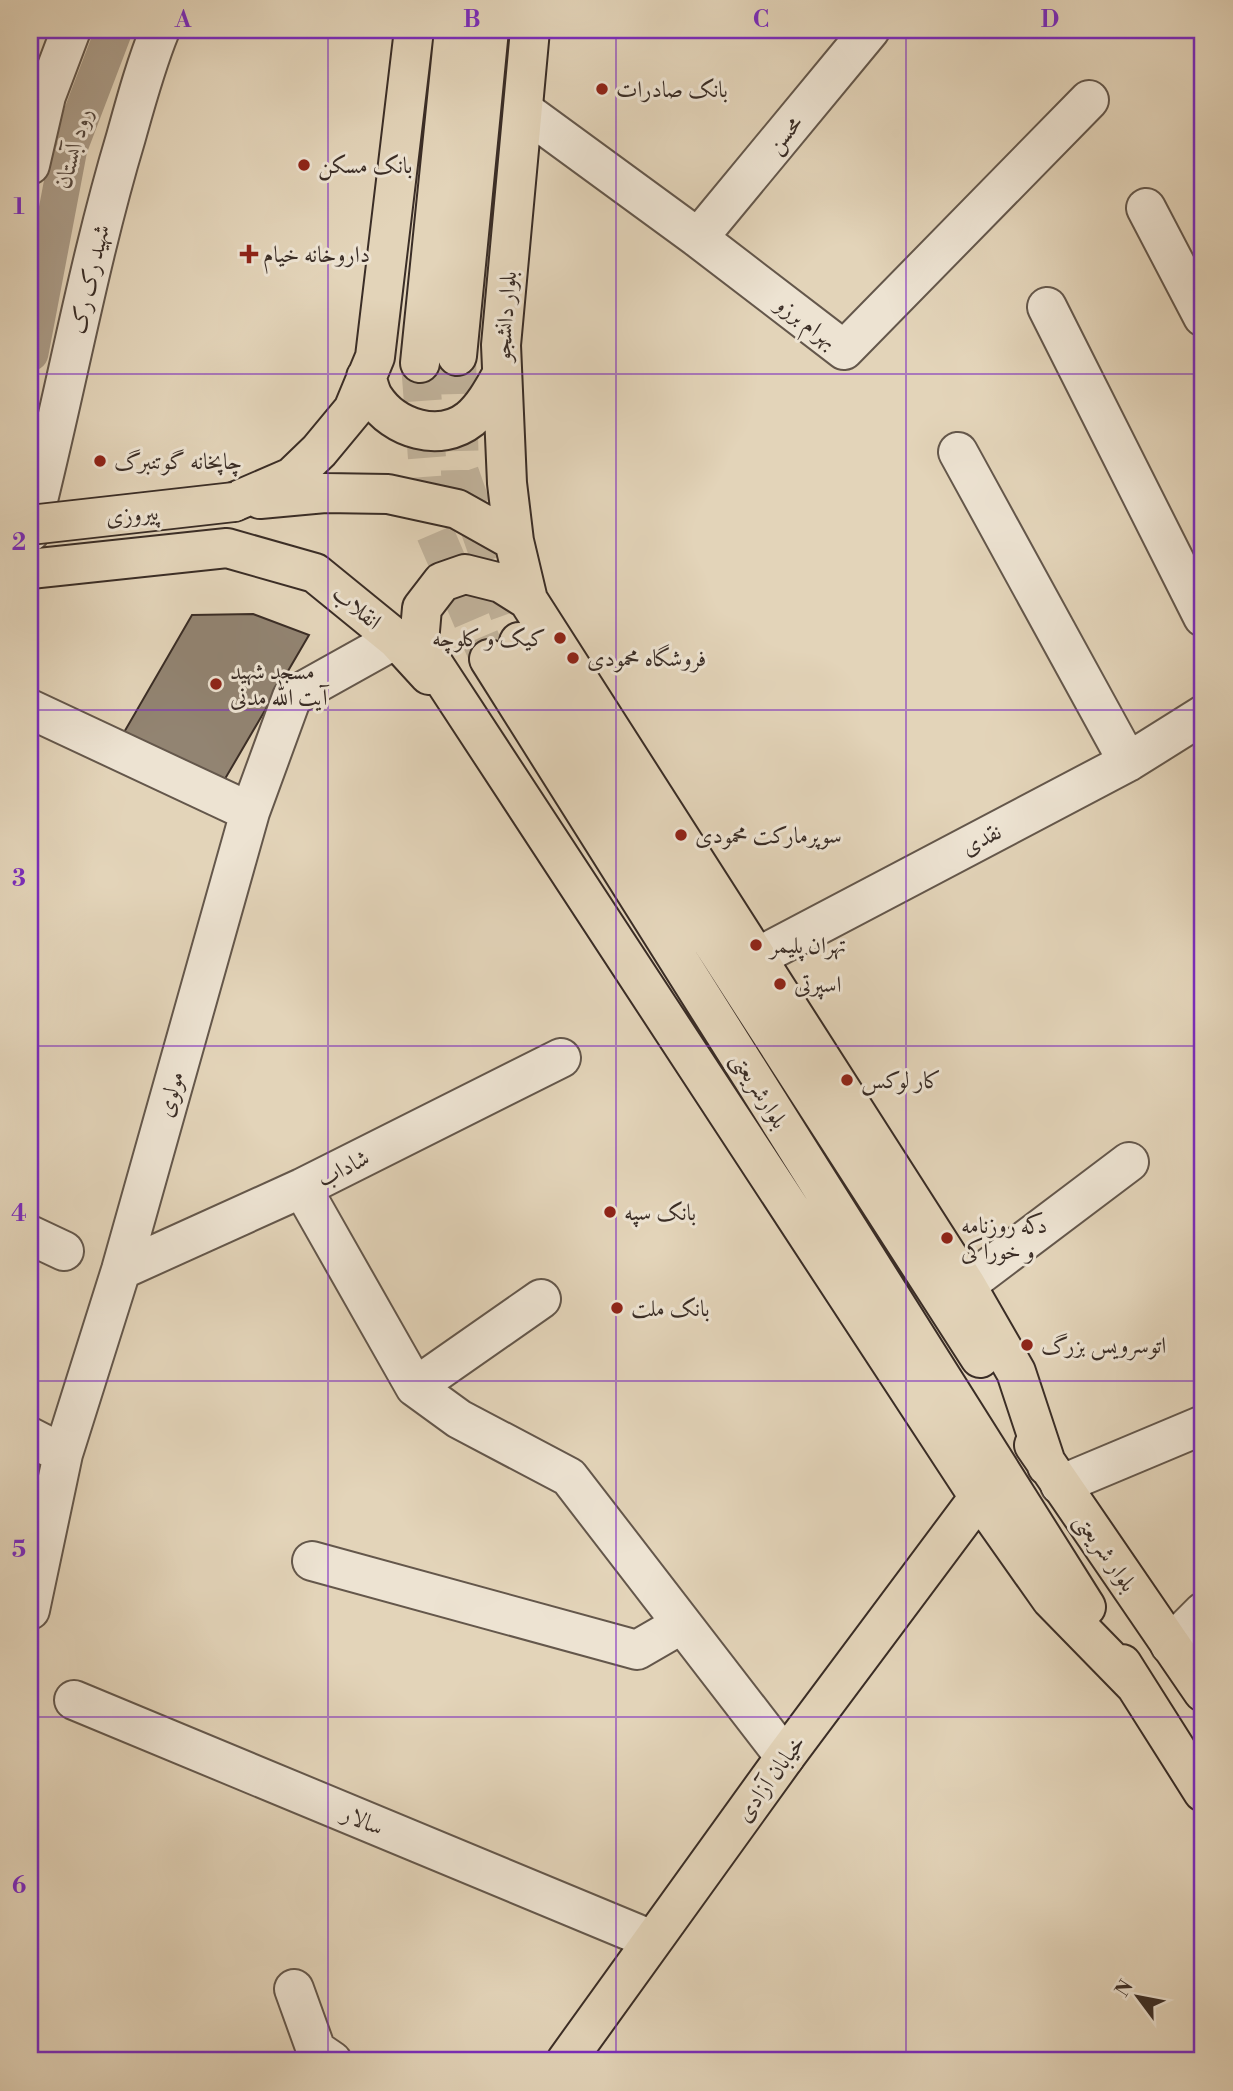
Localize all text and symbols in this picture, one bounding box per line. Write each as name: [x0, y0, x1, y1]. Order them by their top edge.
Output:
text: A: [174, 6, 192, 34]
text: B: [463, 6, 481, 34]
text: C: [753, 6, 769, 34]
text: D: [1041, 6, 1059, 34]
place label: بانک صادرات: [616, 76, 728, 104]
marker: بانک صادرات: [594, 81, 610, 97]
water label: رود آبستان: [48, 105, 100, 192]
street label: محسن: [761, 110, 809, 160]
place label: بانک مسکن: [318, 152, 412, 181]
marker: بانک مسکن: [296, 157, 312, 173]
text: 1: [13, 193, 25, 221]
street label: شهید رک رک: [64, 222, 116, 337]
place label: داروخانه خیام: [263, 241, 370, 274]
marker: داروخانه خیام: [241, 246, 257, 262]
street label: بلوار دانشجو: [489, 270, 523, 364]
street label: بهرام برزو: [766, 289, 843, 359]
place label: چاپخانه گوتنبرگ: [114, 448, 242, 477]
marker: چاپخانه گوتنبرگ: [92, 453, 108, 469]
street label: پیروزی: [104, 498, 162, 534]
text: 2: [12, 529, 26, 557]
street label: انقلاب: [326, 580, 387, 636]
place label: کیک و کلوچه: [432, 625, 546, 654]
marker: کیک و کلوچه: [552, 630, 568, 646]
place label: فروشگاه محمودی: [587, 644, 706, 673]
marker: فروشگاه محمودی: [565, 650, 581, 666]
place label: مسجد شهید آیت الله مدنی: [230, 658, 331, 712]
marker: مسجد شهید آیت الله مدنی: [208, 676, 224, 692]
street label: نقدی: [957, 818, 1006, 862]
place label: سوپرمارکت محمودی: [695, 822, 842, 850]
marker: سوپرمارکت محمودی: [673, 827, 689, 843]
text: 3: [12, 865, 26, 893]
place label: تهران پلیمر: [768, 932, 846, 962]
marker: تهران پلیمر: [748, 937, 764, 953]
place label: اسپرتی: [794, 971, 842, 1000]
marker: اسپرتی: [772, 976, 788, 992]
street label: بلوارشریعتی: [724, 1047, 793, 1134]
place label: کار لوکس: [861, 1067, 941, 1096]
street label: مولوی: [151, 1068, 191, 1120]
marker: کار لوکس: [839, 1072, 855, 1088]
street label: شاداب: [313, 1144, 374, 1194]
place label: بانک سپه: [624, 1199, 696, 1228]
text: 4: [11, 1200, 27, 1228]
marker: بانک سپه: [602, 1204, 618, 1220]
place label: دکه روزنامه و خوراکی: [961, 1211, 1047, 1266]
marker: دکه روزنامه و خوراکی: [939, 1230, 955, 1246]
place label: بانک ملت: [631, 1295, 710, 1323]
marker: بانک ملت: [609, 1300, 625, 1316]
place label: اتوسرویس بزرگ: [1041, 1332, 1166, 1361]
marker: اتوسرویس بزرگ: [1019, 1337, 1035, 1353]
street label: بلوار شریعتی: [1067, 1508, 1142, 1598]
text: 5: [12, 1536, 26, 1564]
street label: خیابان آزادی: [730, 1730, 812, 1827]
street label: سالار: [336, 1799, 388, 1842]
text: 6: [12, 1872, 26, 1900]
north arrow: [1104, 1962, 1174, 2032]
text: N: [1110, 1976, 1139, 2001]

